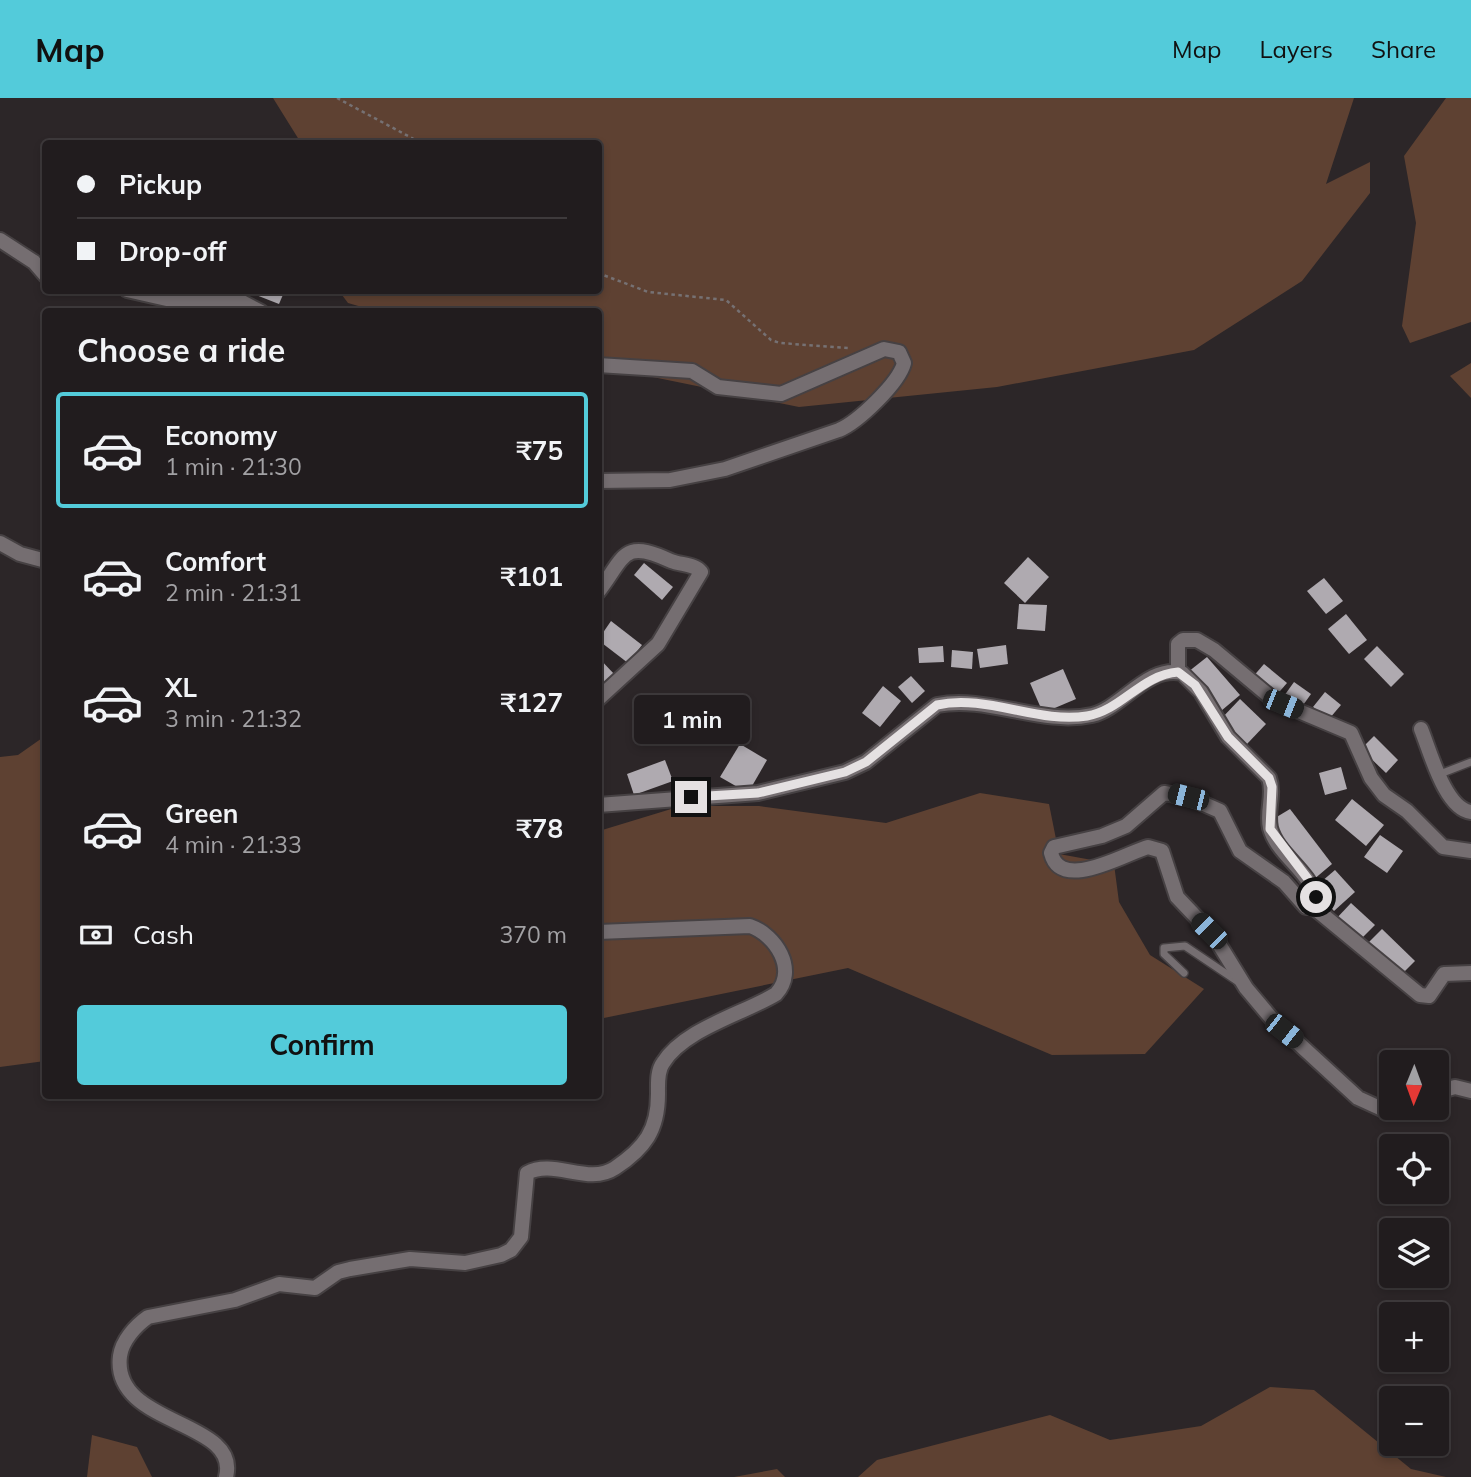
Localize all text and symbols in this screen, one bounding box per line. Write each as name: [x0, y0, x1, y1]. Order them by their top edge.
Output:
text: Map: [35, 29, 105, 70]
text: Map: [1172, 34, 1221, 64]
text: Layers: [1259, 34, 1333, 64]
text: Share: [1371, 34, 1436, 64]
text: Pickup: [119, 168, 202, 201]
text: Drop-off: [119, 235, 226, 268]
text: Choose a ride: [77, 330, 285, 370]
icon: car: [81, 419, 144, 482]
text: Economy: [165, 419, 277, 452]
text: ₹75: [516, 434, 563, 467]
text: 1 min · 21:30: [165, 452, 302, 481]
icon: car: [81, 545, 144, 608]
text: Comfort: [165, 545, 266, 578]
text: ₹101: [501, 560, 563, 593]
text: 2 min · 21:31: [165, 578, 302, 607]
icon: car: [81, 671, 144, 734]
text: XL: [165, 671, 197, 704]
text: ₹127: [501, 686, 563, 719]
car: [1260, 686, 1307, 722]
callout: 1 min: [633, 696, 749, 744]
text: 3 min · 21:32: [165, 704, 302, 733]
text: 1 min: [662, 705, 722, 734]
route end: [675, 781, 707, 813]
car: [1166, 782, 1211, 812]
icon: car: [81, 797, 144, 860]
text: Green: [165, 797, 238, 830]
text: ₹78: [516, 812, 563, 845]
text: 4 min · 21:33: [165, 830, 302, 859]
route start: [1300, 881, 1332, 913]
car: [1187, 909, 1232, 953]
icon: cash: [77, 916, 115, 954]
text: Cash: [133, 918, 194, 951]
text: 370 m: [499, 920, 567, 949]
button: Confirm: [77, 1005, 567, 1085]
car: [1261, 1010, 1308, 1052]
north arrow: [1379, 1050, 1449, 1120]
map controls: [1379, 1050, 1449, 1456]
button: locate: [1379, 1134, 1449, 1204]
button: layers: [1379, 1218, 1449, 1288]
button: +: [1379, 1302, 1449, 1372]
button: −: [1379, 1386, 1449, 1456]

